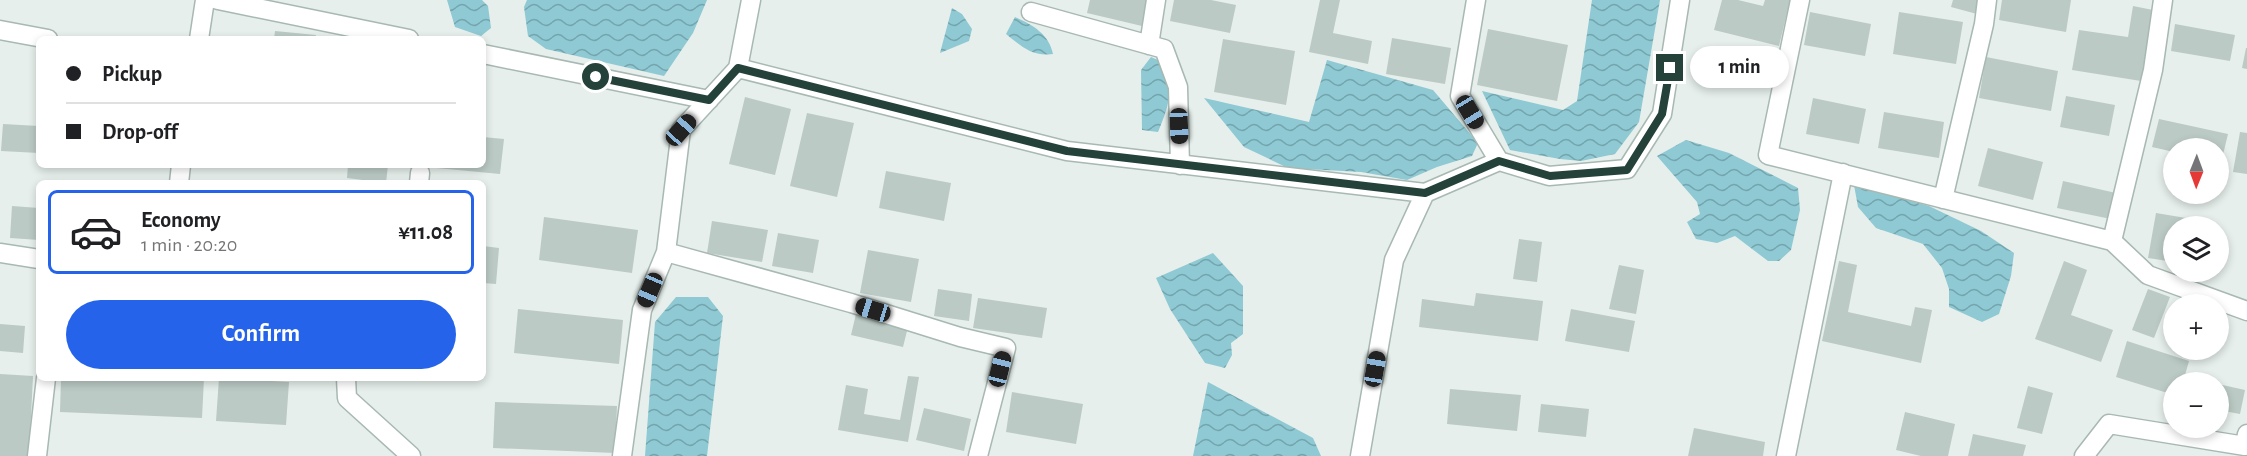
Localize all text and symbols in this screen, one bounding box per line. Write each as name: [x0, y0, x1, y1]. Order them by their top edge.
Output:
callout: 1 min: [1691, 47, 1790, 89]
route end: [1656, 54, 1683, 81]
text: 1 min: [1718, 57, 1761, 77]
text: Pickup: [102, 63, 162, 85]
route start: [582, 63, 609, 90]
car: [1453, 92, 1487, 132]
car: [1169, 108, 1189, 144]
car: [662, 111, 700, 149]
text: Drop-off: [102, 121, 178, 143]
north arrow: [2163, 138, 2229, 204]
map controls: [2163, 138, 2229, 438]
icon: car: [69, 205, 123, 259]
text: Economy: [141, 209, 221, 231]
button: layers: [2163, 216, 2229, 282]
text: ¥11.08: [398, 221, 453, 243]
text: 1 min · 20:20: [141, 235, 237, 255]
car: [635, 270, 665, 310]
button: +: [2163, 294, 2229, 360]
car: [853, 296, 893, 324]
button: Confirm: [66, 300, 456, 369]
car: [987, 349, 1013, 389]
car: [1363, 350, 1387, 388]
button: −: [2163, 372, 2229, 438]

